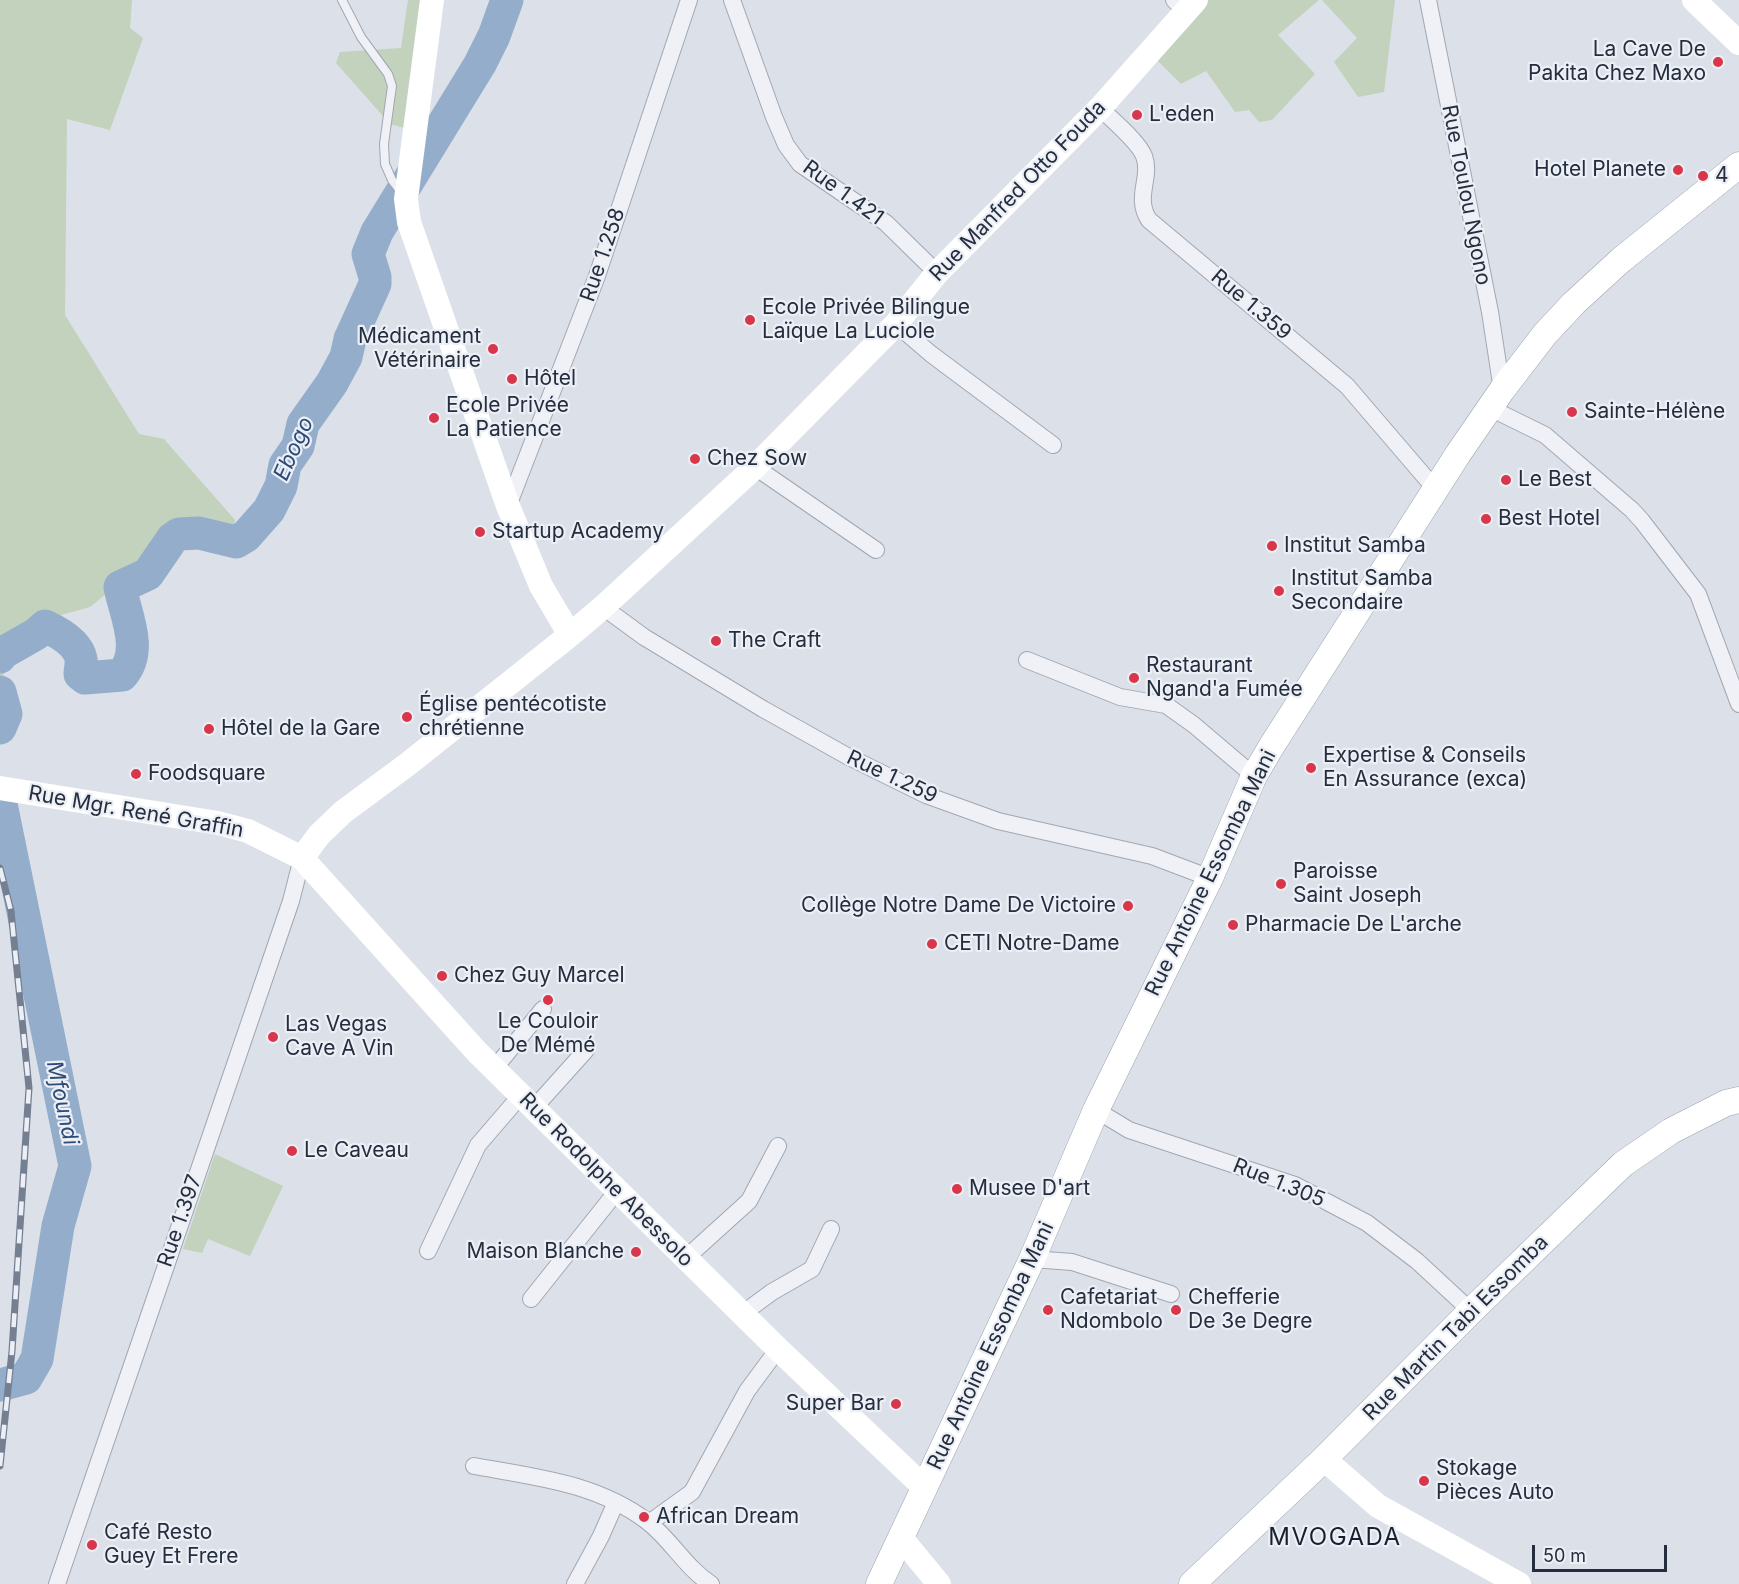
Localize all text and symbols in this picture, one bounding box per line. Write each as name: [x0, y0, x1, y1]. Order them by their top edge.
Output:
place label: La Cave De Pakita Chez Maxo: [1528, 37, 1706, 87]
marker: La Cave De Pakita Chez Maxo: [1711, 55, 1725, 69]
street label: Rue Manfred Otto Fouda: [925, 95, 1111, 287]
place label: L'eden: [1149, 102, 1215, 128]
street label: Rue Toulou Ngono: [1436, 103, 1496, 287]
marker: L'eden: [1130, 108, 1144, 122]
street label: Rue 1.421: [798, 155, 888, 231]
place label: Hotel Planete: [1534, 157, 1666, 183]
marker: Hotel Planete: [1671, 163, 1685, 177]
place label: 4: [1715, 163, 1729, 189]
marker: 4: [1696, 169, 1710, 183]
street label: Rue 1.258: [575, 205, 631, 305]
street label: Rue 1.359: [1206, 264, 1296, 346]
place label: Ecole Privée Bilingue Laïque La Luciole: [762, 295, 970, 345]
marker: Ecole Privée Bilingue Laïque La Luciole: [743, 313, 757, 327]
place label: Médicament Vétérinaire: [358, 324, 481, 374]
marker: Médicament Vétérinaire: [486, 342, 500, 356]
place label: Hôtel: [524, 366, 576, 392]
marker: Hôtel: [505, 372, 519, 386]
place label: Ecole Privée La Patience: [446, 393, 569, 443]
place label: Sainte-Hélène: [1584, 399, 1725, 425]
marker: Sainte-Hélène: [1565, 405, 1579, 419]
marker: Ecole Privée La Patience: [427, 411, 441, 425]
water label: Ebogo: [268, 413, 320, 485]
place label: Chez Sow: [707, 446, 807, 472]
marker: Chez Sow: [688, 452, 702, 466]
place label: Le Best: [1518, 467, 1592, 493]
marker: Le Best: [1499, 473, 1513, 487]
place label: Best Hotel: [1498, 506, 1600, 532]
marker: Best Hotel: [1479, 512, 1493, 526]
place label: Startup Academy: [492, 519, 664, 545]
marker: Startup Academy: [473, 525, 487, 539]
place label: Institut Samba: [1284, 533, 1426, 559]
marker: Institut Samba: [1265, 539, 1279, 553]
place label: Institut Samba Secondaire: [1291, 566, 1433, 616]
marker: Institut Samba Secondaire: [1272, 584, 1286, 598]
place label: The Craft: [728, 628, 821, 654]
marker: The Craft: [709, 634, 723, 648]
place label: Restaurant Ngand'a Fumée: [1146, 653, 1303, 703]
marker: Restaurant Ngand'a Fumée: [1127, 671, 1141, 685]
place label: Église pentécotiste chrétienne: [419, 692, 607, 742]
marker: Église pentécotiste chrétienne: [400, 710, 414, 724]
place label: Hôtel de la Gare: [221, 716, 380, 742]
marker: Hôtel de la Gare: [202, 722, 216, 736]
place label: Expertise & Conseils En Assurance (exca): [1323, 743, 1527, 793]
street label: Rue 1.259: [843, 745, 941, 809]
street label: Rue Antoine Essomba Mani: [1140, 746, 1282, 1000]
place label: Foodsquare: [148, 761, 266, 787]
marker: Expertise & Conseils En Assurance (exca): [1304, 761, 1318, 775]
marker: Foodsquare: [129, 767, 143, 781]
street label: Rue Mgr. René Graffin: [26, 781, 246, 843]
place label: Paroisse Saint Joseph: [1293, 859, 1422, 909]
marker: Paroisse Saint Joseph: [1274, 877, 1288, 891]
place label: Collège Notre Dame De Victoire: [801, 893, 1116, 919]
marker: Collège Notre Dame De Victoire: [1121, 899, 1135, 913]
place label: Pharmacie De L'arche: [1245, 912, 1462, 938]
marker: Pharmacie De L'arche: [1226, 918, 1240, 932]
place label: CETI Notre-Dame: [944, 931, 1119, 957]
marker: CETI Notre-Dame: [925, 937, 939, 951]
place label: Chez Guy Marcel: [454, 963, 625, 989]
marker: Chez Guy Marcel: [435, 969, 449, 983]
marker: Le Couloir De Mémé: [541, 993, 555, 1007]
place label: Le Couloir De Mémé: [497, 1009, 599, 1059]
place label: Las Vegas Cave A Vin: [285, 1012, 394, 1062]
marker: Las Vegas Cave A Vin: [266, 1030, 280, 1044]
water label: Mfoundi: [40, 1058, 84, 1148]
street label: Rue Rodolphe Abessolo: [514, 1088, 698, 1272]
place label: Le Caveau: [304, 1138, 409, 1164]
marker: Le Caveau: [285, 1144, 299, 1158]
street label: Rue 1.305: [1229, 1153, 1329, 1213]
street label: Rue 1.397: [153, 1172, 207, 1270]
place label: Musee D'art: [969, 1176, 1090, 1202]
marker: Musee D'art: [950, 1182, 964, 1196]
street label: Rue Antoine Essomba Mani: [922, 1218, 1060, 1474]
street label: Rue Martin Tabi Essomba: [1358, 1230, 1554, 1426]
place label: Maison Blanche: [466, 1239, 624, 1265]
marker: Maison Blanche: [629, 1245, 643, 1259]
place label: Cafetariat Ndombolo: [1060, 1285, 1163, 1335]
place label: Chefferie De 3e Degre: [1188, 1285, 1313, 1335]
marker: Cafetariat Ndombolo: [1041, 1303, 1055, 1317]
marker: Chefferie De 3e Degre: [1169, 1303, 1183, 1317]
place label: Super Bar: [786, 1391, 884, 1417]
marker: Super Bar: [889, 1397, 903, 1411]
place label: Stokage Pièces Auto: [1436, 1456, 1554, 1506]
marker: Stokage Pièces Auto: [1417, 1474, 1431, 1488]
place label: African Dream: [656, 1504, 799, 1530]
marker: African Dream: [637, 1510, 651, 1524]
place label: Café Resto Guey Et Frere: [104, 1520, 238, 1570]
district label: MVOGADA: [1268, 1524, 1402, 1552]
scale bar: [1535, 1533, 1670, 1571]
marker: Café Resto Guey Et Frere: [85, 1538, 99, 1552]
text: 50 m: [1543, 1545, 1586, 1566]

